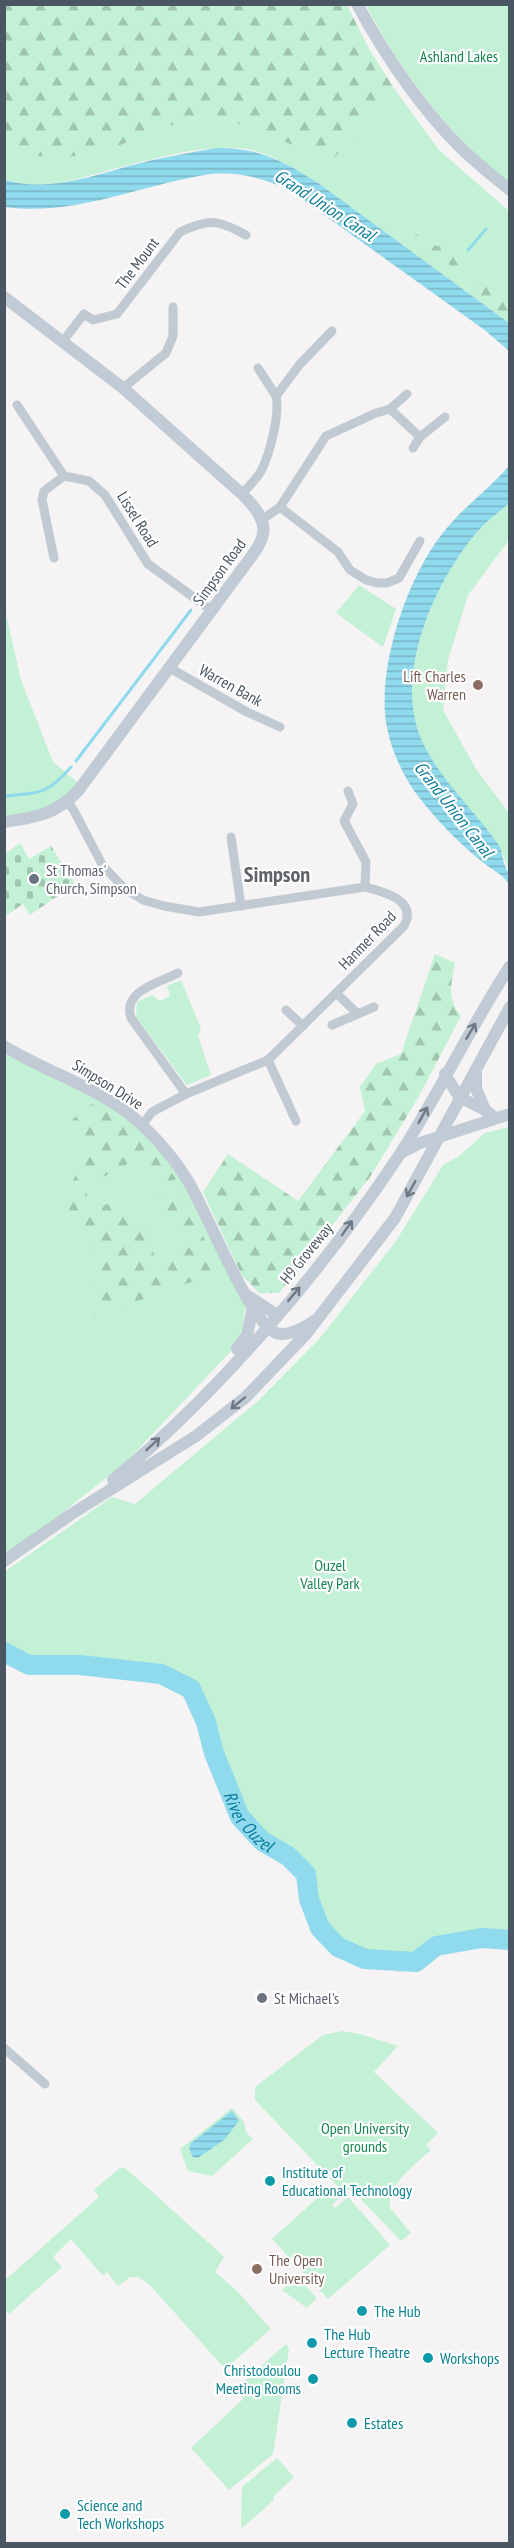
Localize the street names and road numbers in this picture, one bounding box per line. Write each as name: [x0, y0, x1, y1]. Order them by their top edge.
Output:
street label: The Mount: [111, 233, 163, 293]
street label: Lissel Road: [113, 487, 163, 551]
street label: Simpson Road: [188, 535, 250, 609]
street label: Warren Bank: [196, 659, 267, 711]
street label: Hanmer Road: [334, 906, 400, 974]
street label: Simpson Drive: [69, 1054, 147, 1114]
street label: H9 Groveway: [275, 1218, 337, 1288]

